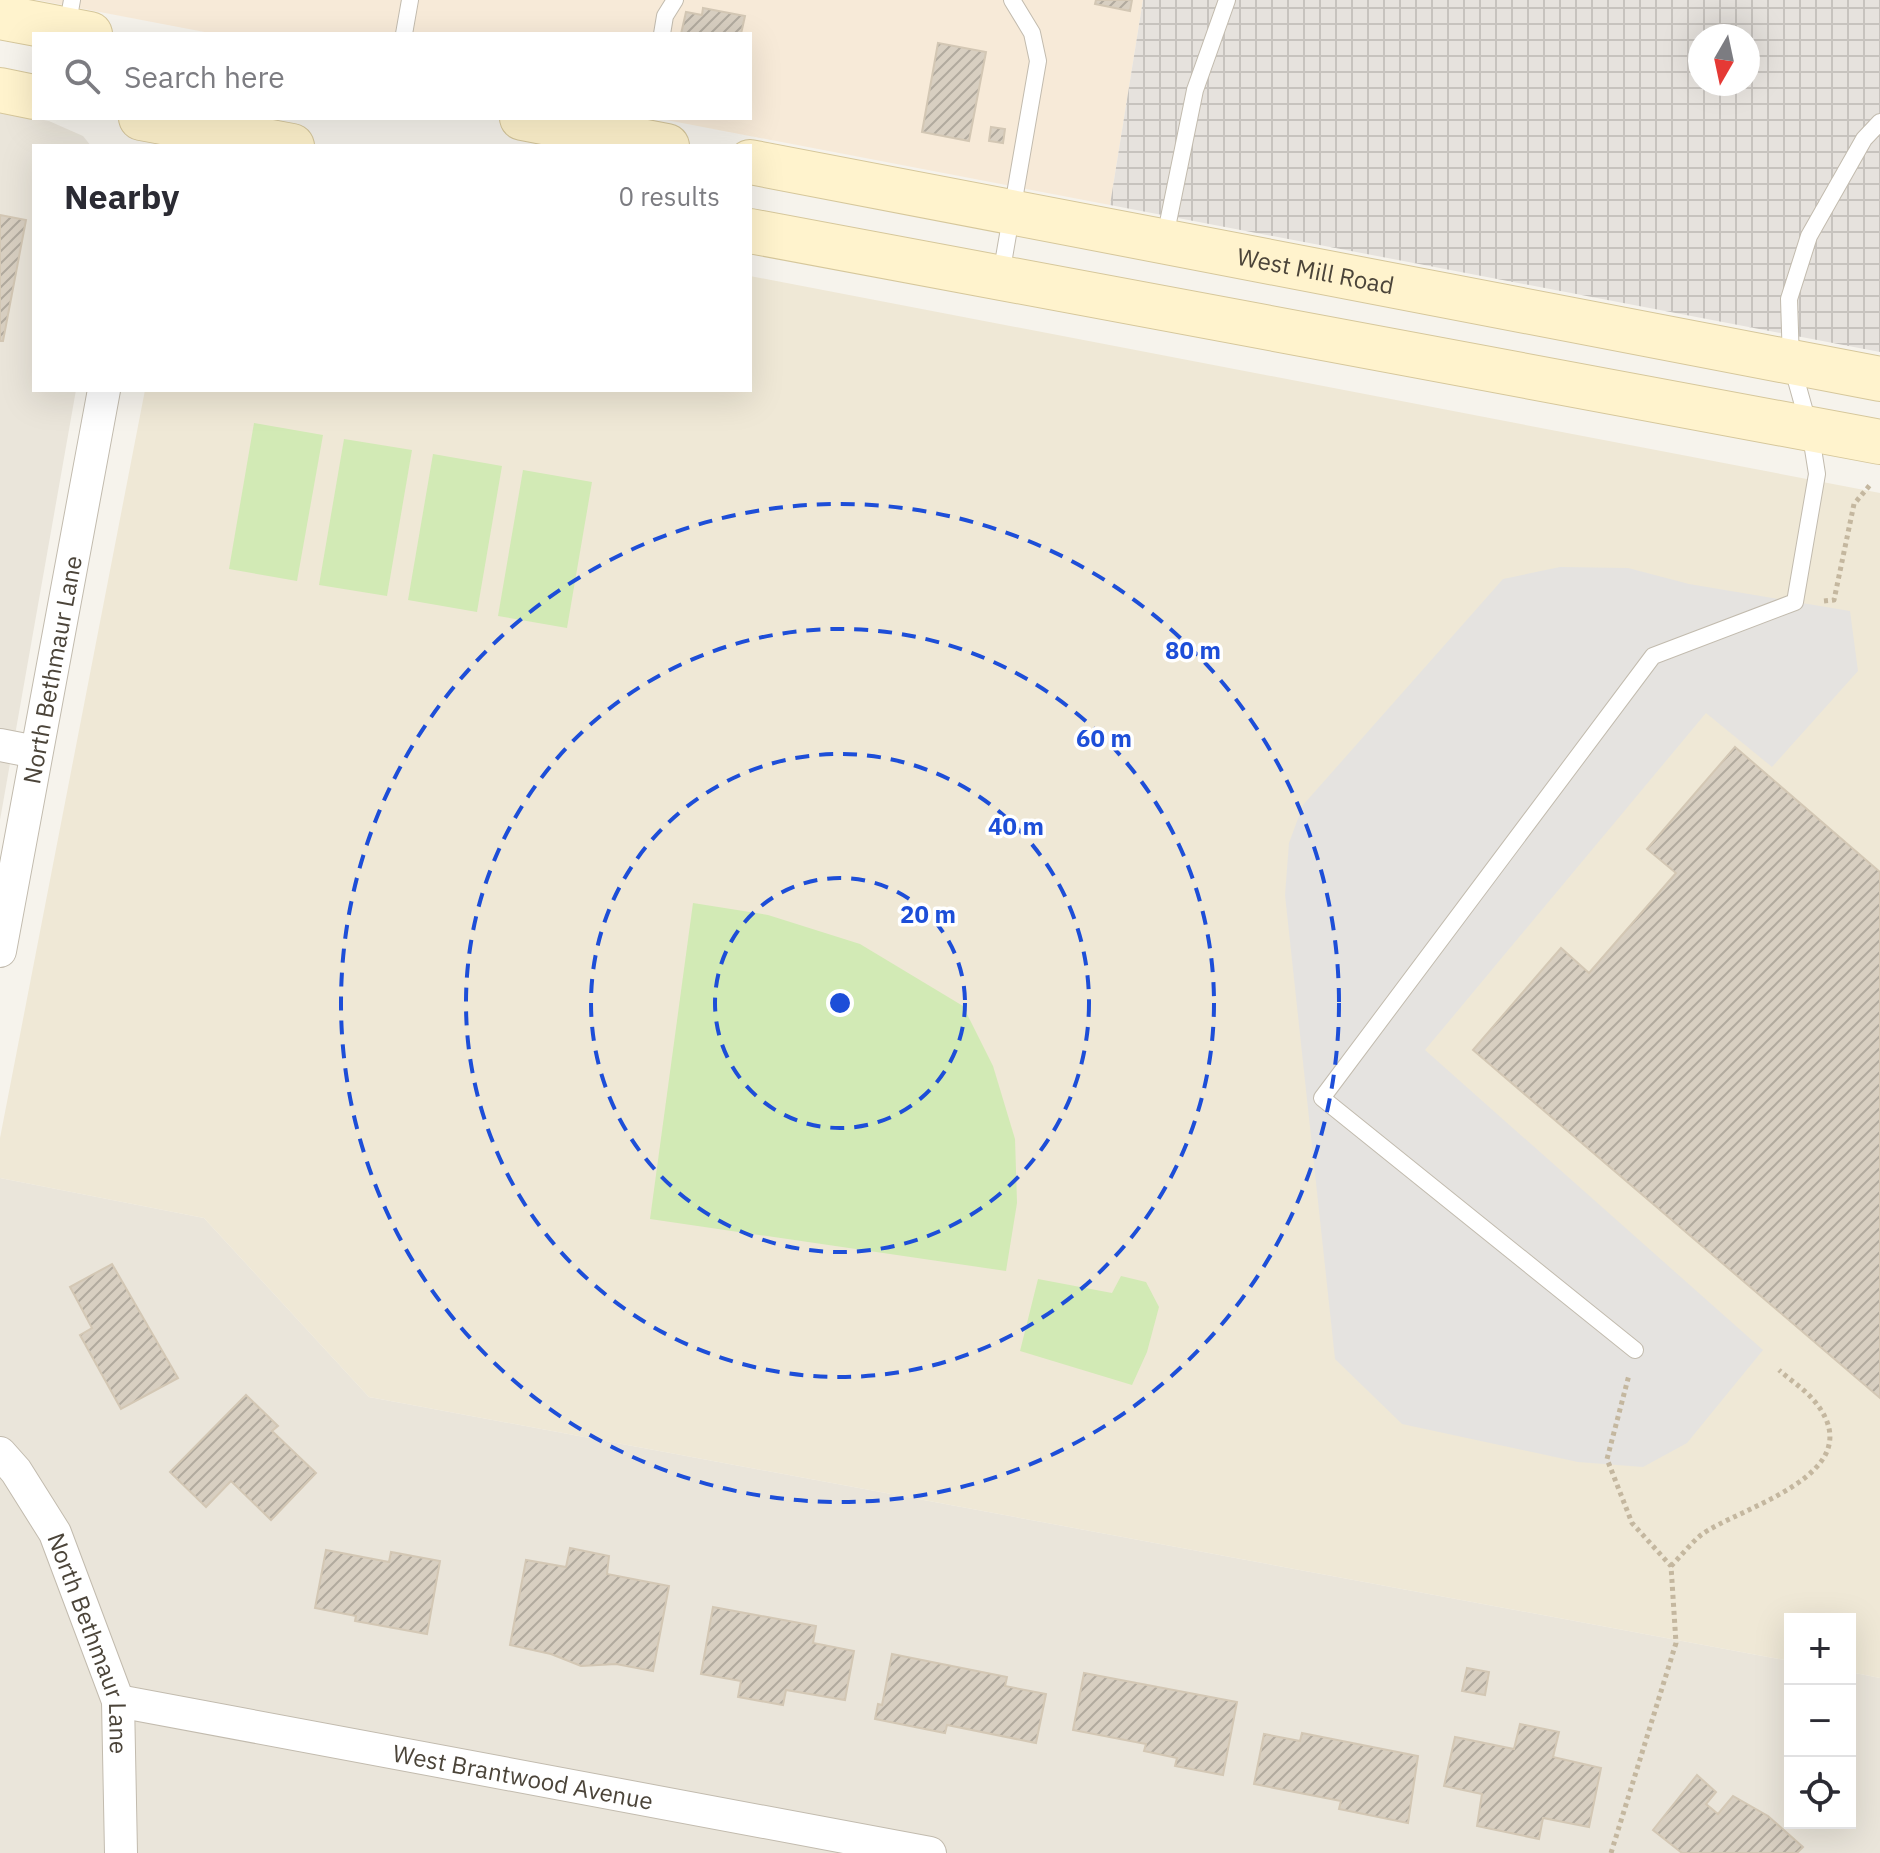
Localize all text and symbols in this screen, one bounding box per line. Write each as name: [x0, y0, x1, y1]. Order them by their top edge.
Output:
north arrow: [1688, 24, 1760, 96]
search box: [32, 32, 752, 120]
icon: search: [60, 54, 104, 98]
text: Search here: [124, 57, 285, 96]
text: Nearby: [64, 174, 179, 218]
text: 0 results: [618, 179, 720, 213]
street label: West Mill Road: [1234, 240, 1397, 301]
street label: North Bethmaur Lane: [15, 553, 89, 787]
text: 80 m: [1165, 634, 1221, 666]
text: 60 m: [1076, 722, 1132, 754]
text: 40 m: [988, 810, 1044, 842]
text: 20 m: [900, 898, 956, 930]
centre of rings: [826, 989, 854, 1017]
street label: North Bethmaur Lane: [40, 1528, 135, 1754]
map controls: [1784, 1613, 1856, 1829]
button: +: [1784, 1613, 1856, 1685]
button: −: [1784, 1685, 1856, 1757]
street label: West Brantwood Avenue: [390, 1737, 656, 1817]
button: locate: [1784, 1757, 1856, 1829]

